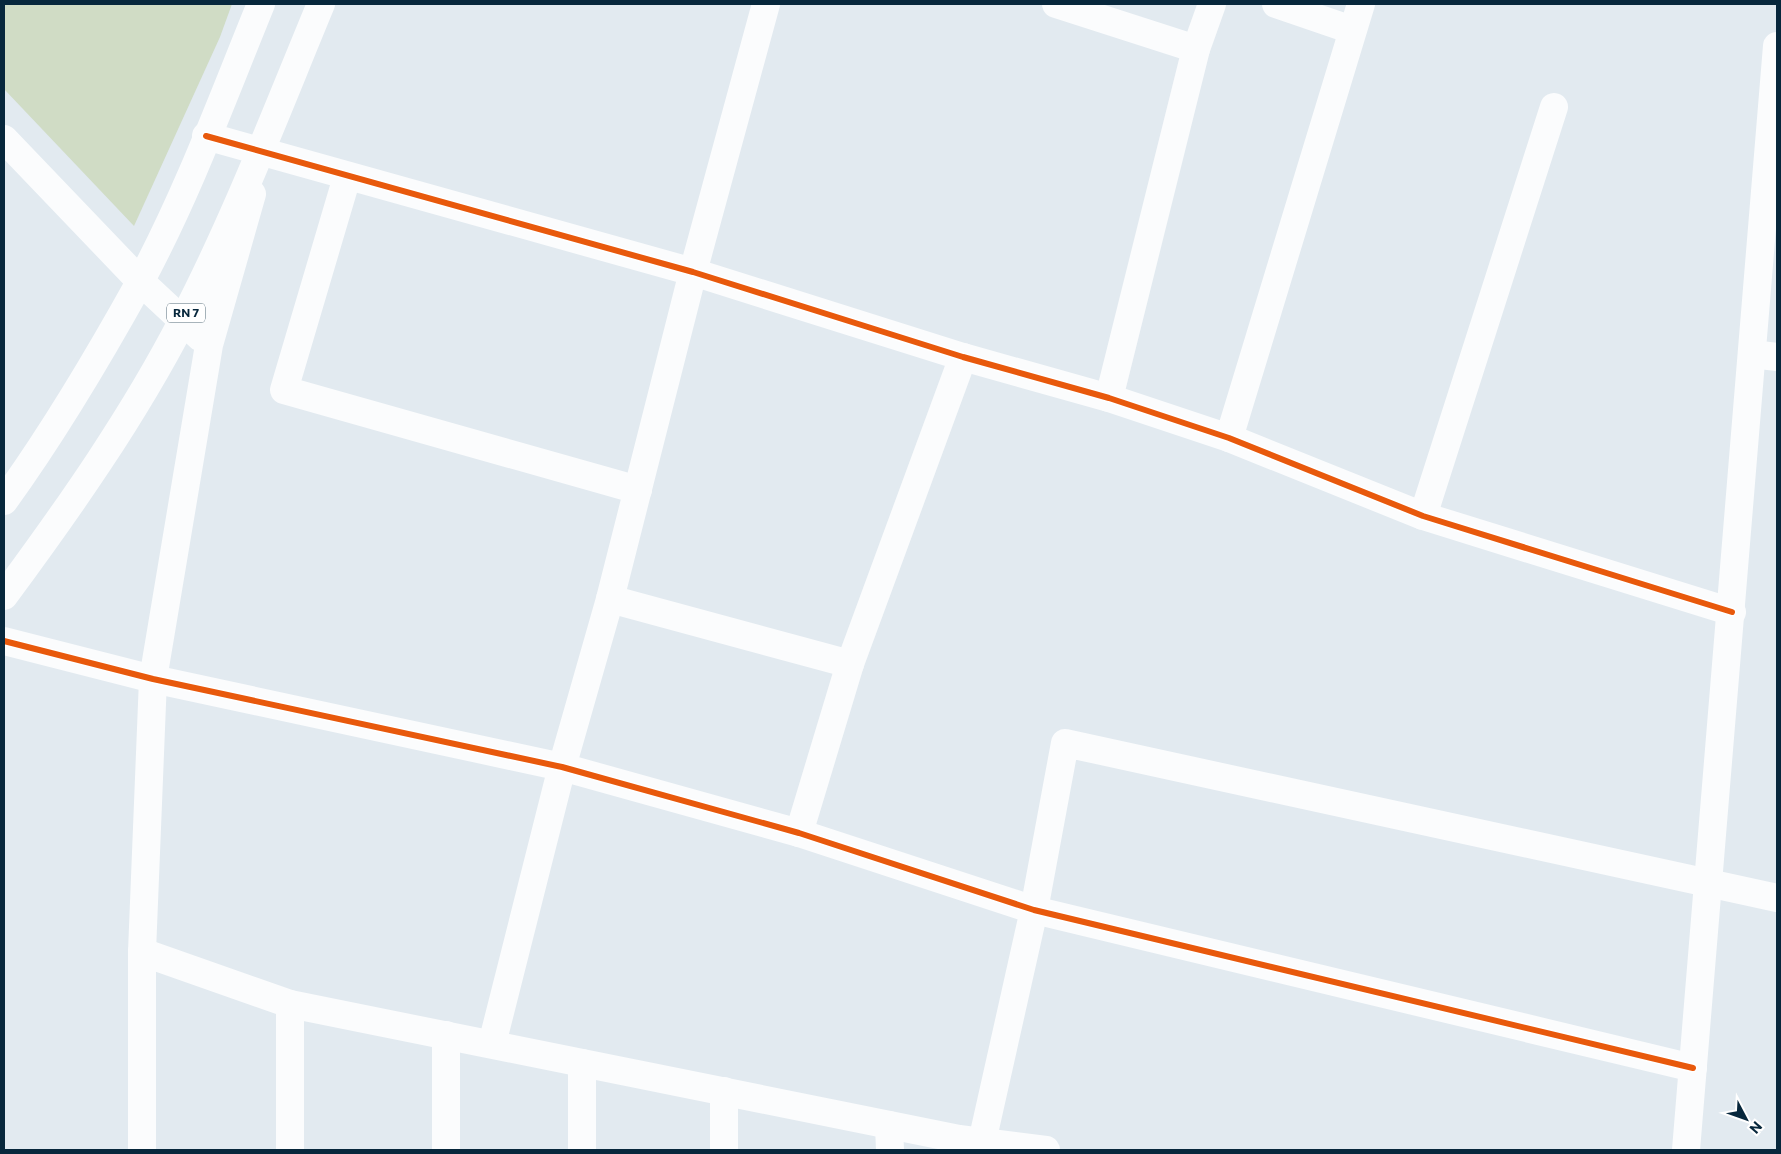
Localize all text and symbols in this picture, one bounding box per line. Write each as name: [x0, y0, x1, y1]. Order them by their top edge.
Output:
road number: RN 7: [167, 304, 205, 322]
north arrow: [1721, 1094, 1771, 1144]
text: N: [1746, 1118, 1766, 1137]

